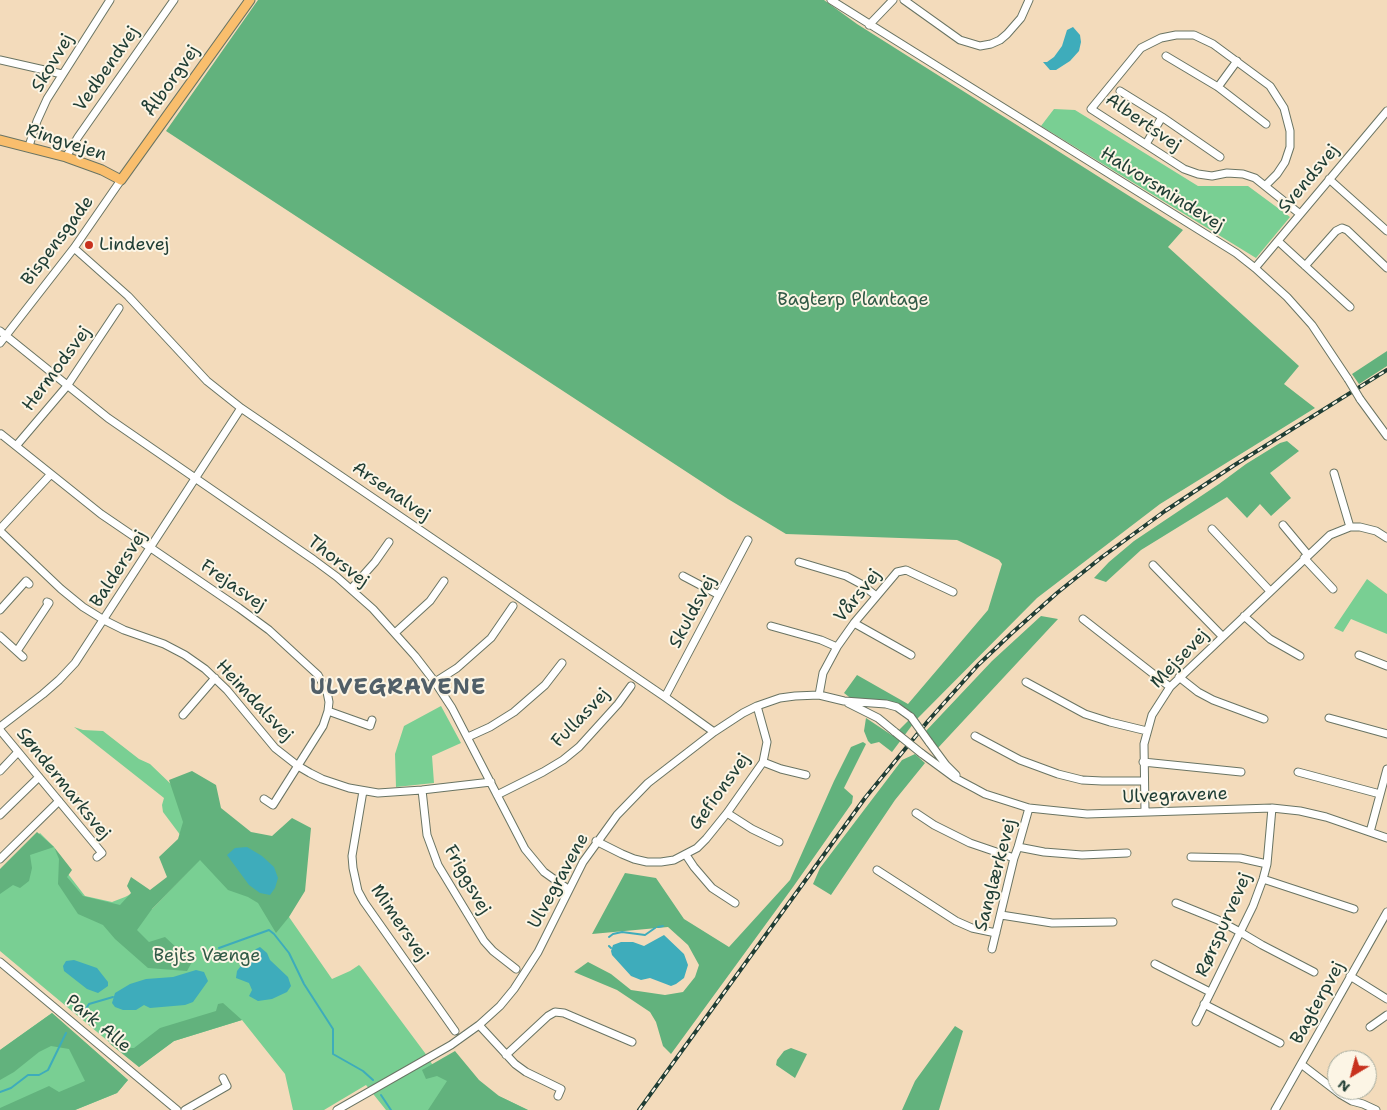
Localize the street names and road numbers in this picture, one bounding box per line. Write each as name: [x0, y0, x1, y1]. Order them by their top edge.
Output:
street label: Vedbendvej: [70, 22, 144, 116]
street label: Skovvej: [27, 30, 79, 96]
street label: Ålborgvej: [140, 41, 204, 121]
street label: Albertsvej: [1101, 89, 1185, 157]
street label: Ringvejen: [23, 120, 109, 166]
street label: Svendsvej: [1274, 140, 1344, 218]
street label: Halvorsmindevej: [1096, 143, 1228, 237]
street label: Bispensgade: [17, 192, 99, 290]
street label: Hermodsvej: [18, 322, 96, 416]
street label: Arsenalvej: [348, 457, 434, 527]
street label: Baldersvej: [86, 526, 152, 612]
street label: Thorsvej: [303, 531, 373, 593]
street label: Frejasvej: [196, 556, 270, 616]
street label: Vårsvej: [830, 565, 886, 627]
street label: Skuldsvej: [665, 572, 721, 652]
street label: Mejsevej: [1146, 625, 1214, 693]
street label: Heimdalsvej: [211, 656, 297, 746]
street label: Fullasvej: [547, 684, 615, 752]
street label: Søndermarksvej: [11, 724, 115, 844]
street label: Gefionsvej: [685, 749, 755, 835]
street label: Ulvegravene: [1122, 783, 1228, 809]
street label: Sanglærkevej: [971, 817, 1021, 933]
street label: Ulvegravene: [524, 830, 594, 932]
street label: Friggsvej: [439, 841, 495, 919]
street label: Rørspurvevej: [1191, 869, 1257, 981]
street label: Mimersvej: [366, 881, 432, 965]
street label: Bagterpvej: [1286, 958, 1350, 1048]
street label: Park Alle: [61, 990, 135, 1058]

